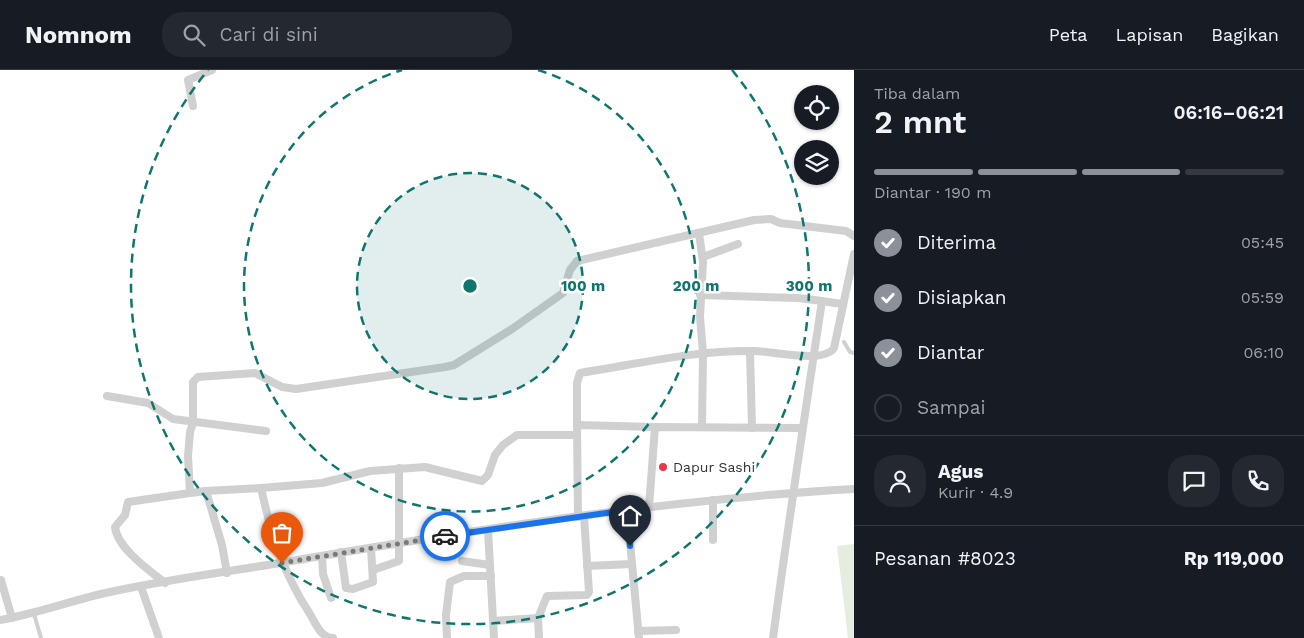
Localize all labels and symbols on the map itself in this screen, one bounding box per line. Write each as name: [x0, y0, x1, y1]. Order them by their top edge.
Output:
centre of rings: [461, 277, 479, 295]
text: 100 m: [561, 277, 605, 295]
text: 200 m: [673, 277, 719, 295]
text: 300 m: [786, 277, 832, 295]
place label: Dapur Sashi: [673, 459, 755, 475]
marker: Dapur Sashi: [657, 461, 669, 473]
pin: [609, 495, 651, 546]
courier: [420, 511, 470, 561]
pin: [261, 512, 303, 563]

